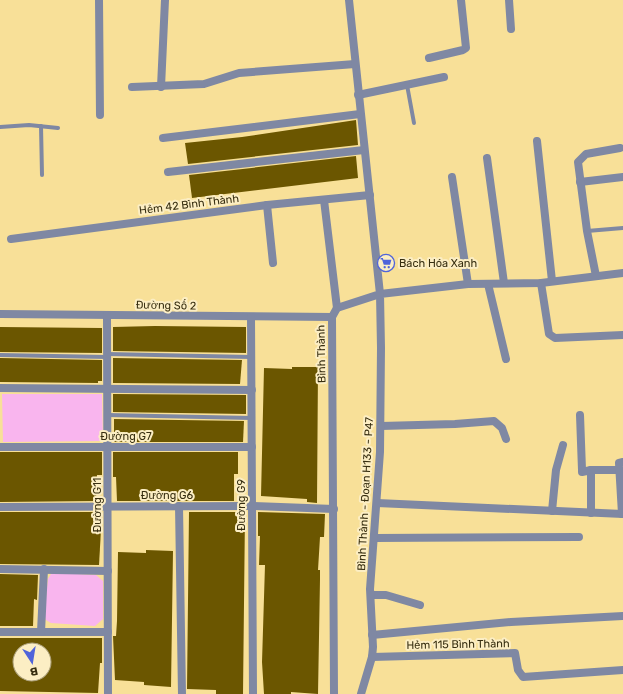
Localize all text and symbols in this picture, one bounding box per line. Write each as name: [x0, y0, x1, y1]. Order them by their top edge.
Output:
street label: Hẻm 42 Bình Thành: [138, 192, 240, 217]
supermarket icon: Bách Hóa Xanh: [376, 253, 396, 273]
place label: Bách Hóa Xanh: [399, 257, 477, 270]
street label: Đường Số 2: [136, 297, 196, 313]
street label: Bình Thành: [314, 325, 329, 383]
street label: Bình Thành - Đoạn H133 - P47: [355, 416, 376, 571]
street label: Đường G7: [100, 430, 152, 443]
street label: Đường G11: [91, 477, 104, 533]
street label: Đường G9: [235, 479, 248, 531]
street label: Đường G6: [141, 489, 194, 502]
street label: Hẻm 115 Bình Thành: [406, 637, 510, 652]
north arrow: [12, 642, 52, 682]
text: B: [29, 664, 39, 679]

